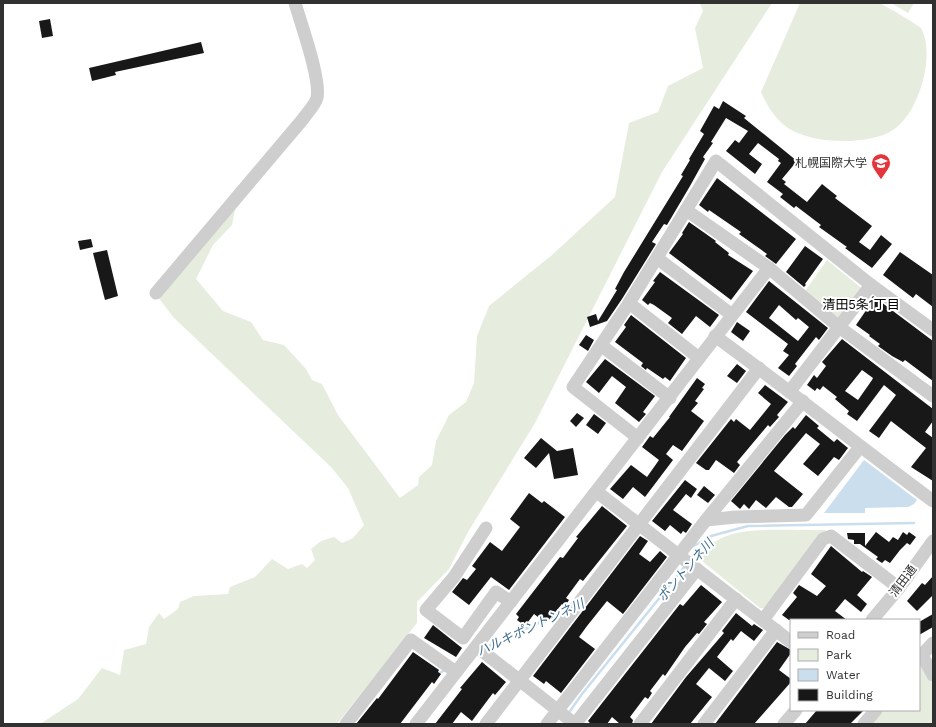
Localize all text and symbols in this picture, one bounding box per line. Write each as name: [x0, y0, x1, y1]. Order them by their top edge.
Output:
school or university icon: 札幌国際大学: [870, 152, 892, 180]
place label: 札幌国際大学: [795, 156, 867, 170]
district label: 清田5条1丁目: [822, 297, 900, 312]
water label: ポントンネ川: [654, 535, 718, 605]
street label: 清田通: [887, 562, 919, 600]
water label: ハルキポントンネ川: [474, 595, 588, 659]
legend: [790, 619, 920, 711]
text: Road: [826, 628, 855, 642]
text: Park: [826, 648, 852, 662]
text: Water: [826, 668, 861, 682]
text: Building: [826, 688, 873, 702]

